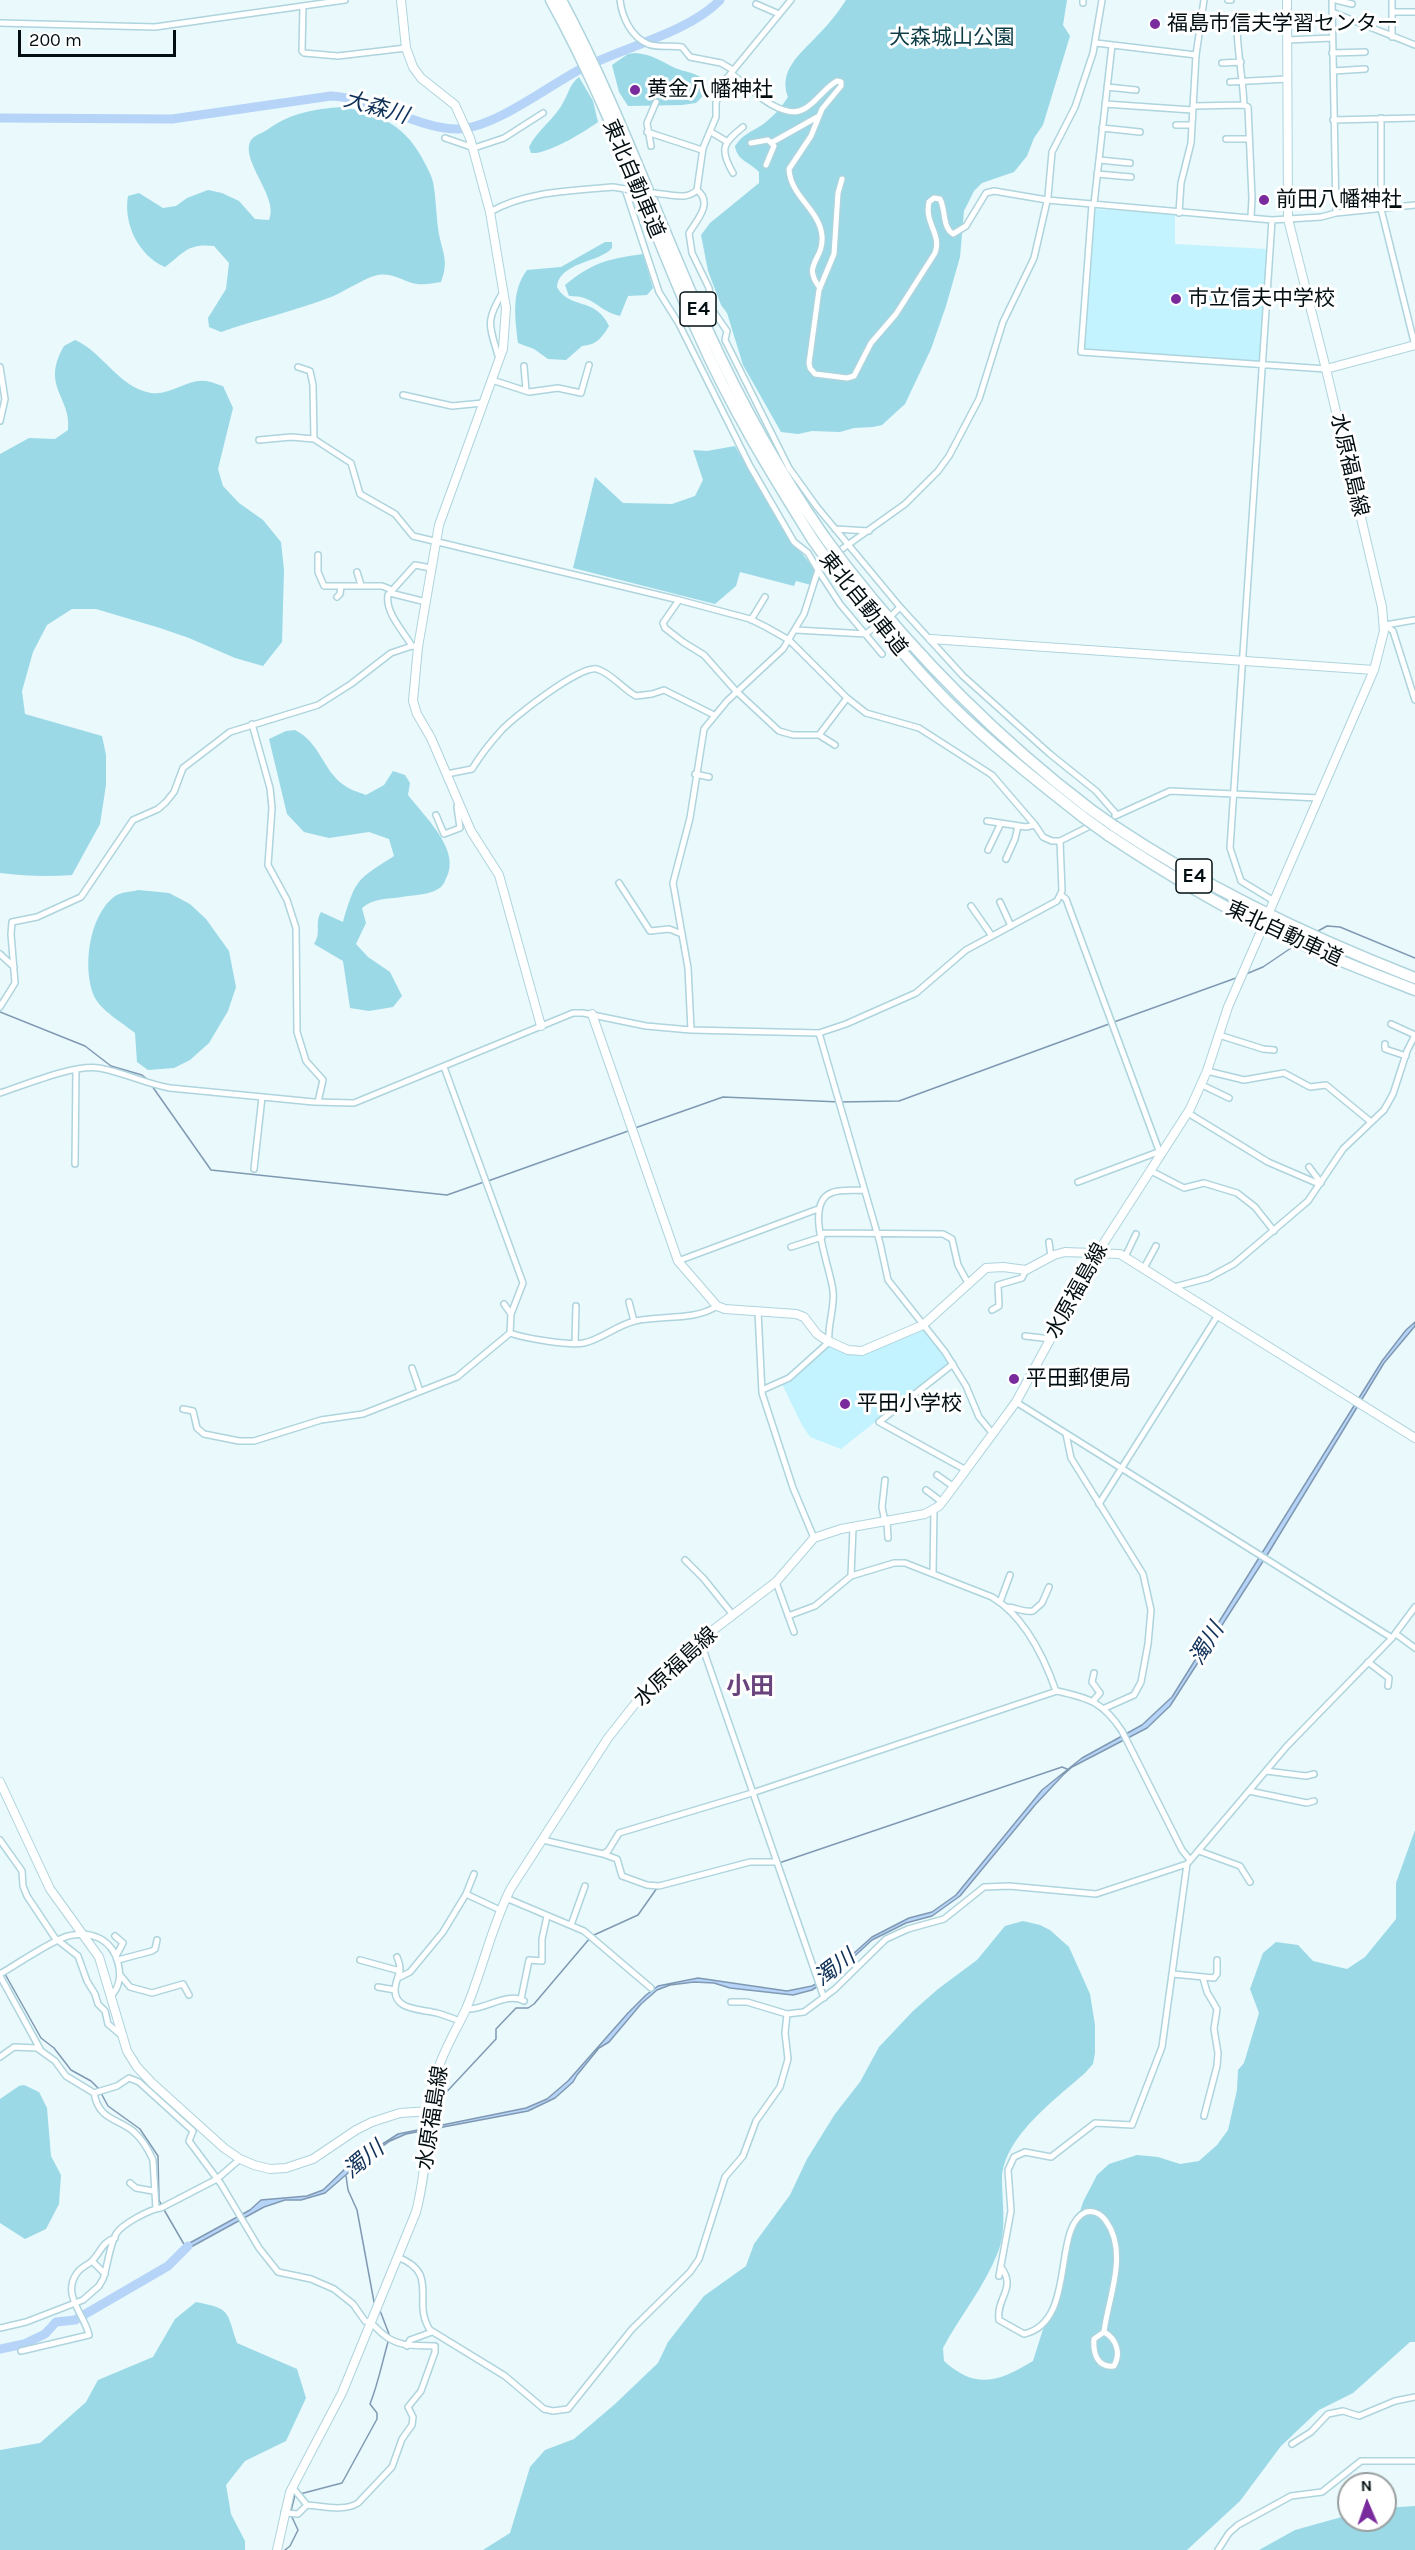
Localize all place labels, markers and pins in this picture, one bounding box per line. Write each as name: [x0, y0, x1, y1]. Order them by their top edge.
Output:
place label: 福島市信夫学習センター: [1167, 11, 1398, 37]
marker: 福島市信夫学習センター: [1148, 17, 1162, 31]
place label: 黄金八幡神社: [647, 77, 773, 103]
marker: 黄金八幡神社: [628, 83, 642, 97]
place label: 前田八幡神社: [1276, 187, 1402, 213]
marker: 前田八幡神社: [1257, 193, 1271, 207]
place label: 市立信夫中学校: [1188, 286, 1335, 312]
marker: 市立信夫中学校: [1169, 292, 1183, 306]
place label: 平田郵便局: [1026, 1366, 1131, 1392]
marker: 平田郵便局: [1007, 1372, 1021, 1386]
place label: 平田小学校: [857, 1391, 962, 1417]
marker: 平田小学校: [838, 1397, 852, 1411]

